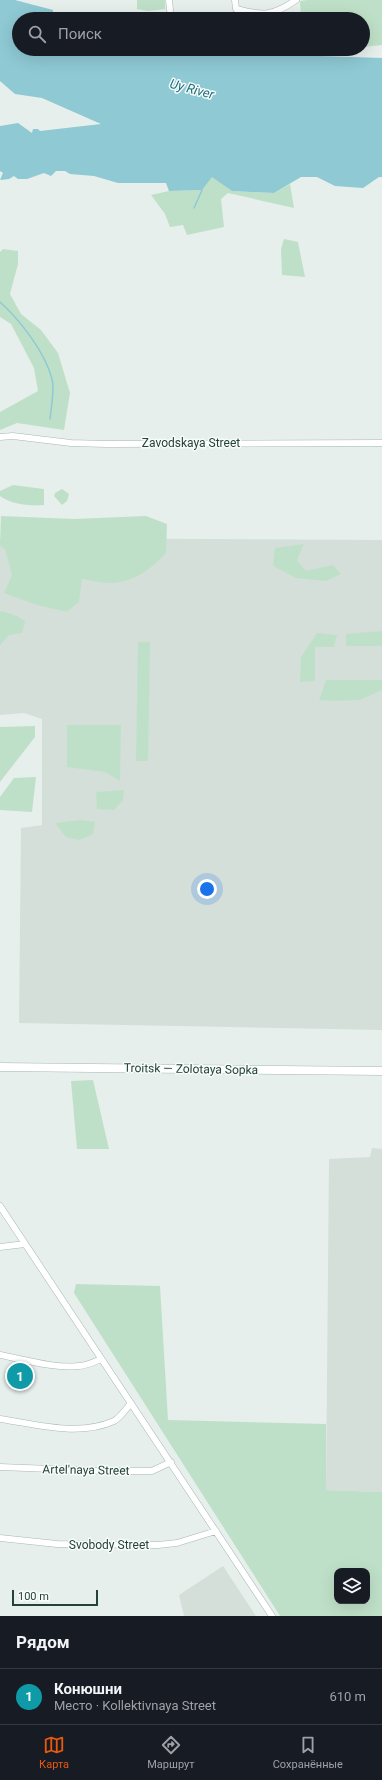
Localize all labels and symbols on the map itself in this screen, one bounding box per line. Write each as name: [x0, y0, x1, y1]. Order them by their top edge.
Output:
water label: Uy River: [168, 76, 216, 102]
street label: Zavodskaya Street: [142, 436, 240, 450]
your location: [197, 879, 217, 899]
street label: Troitsk — Zolotaya Sopka: [124, 1061, 258, 1077]
pin: 1: [7, 1361, 33, 1391]
street label: Artel'naya Street: [42, 1462, 130, 1478]
street label: Svobody Street: [69, 1538, 149, 1552]
scale bar: [12, 1588, 98, 1607]

